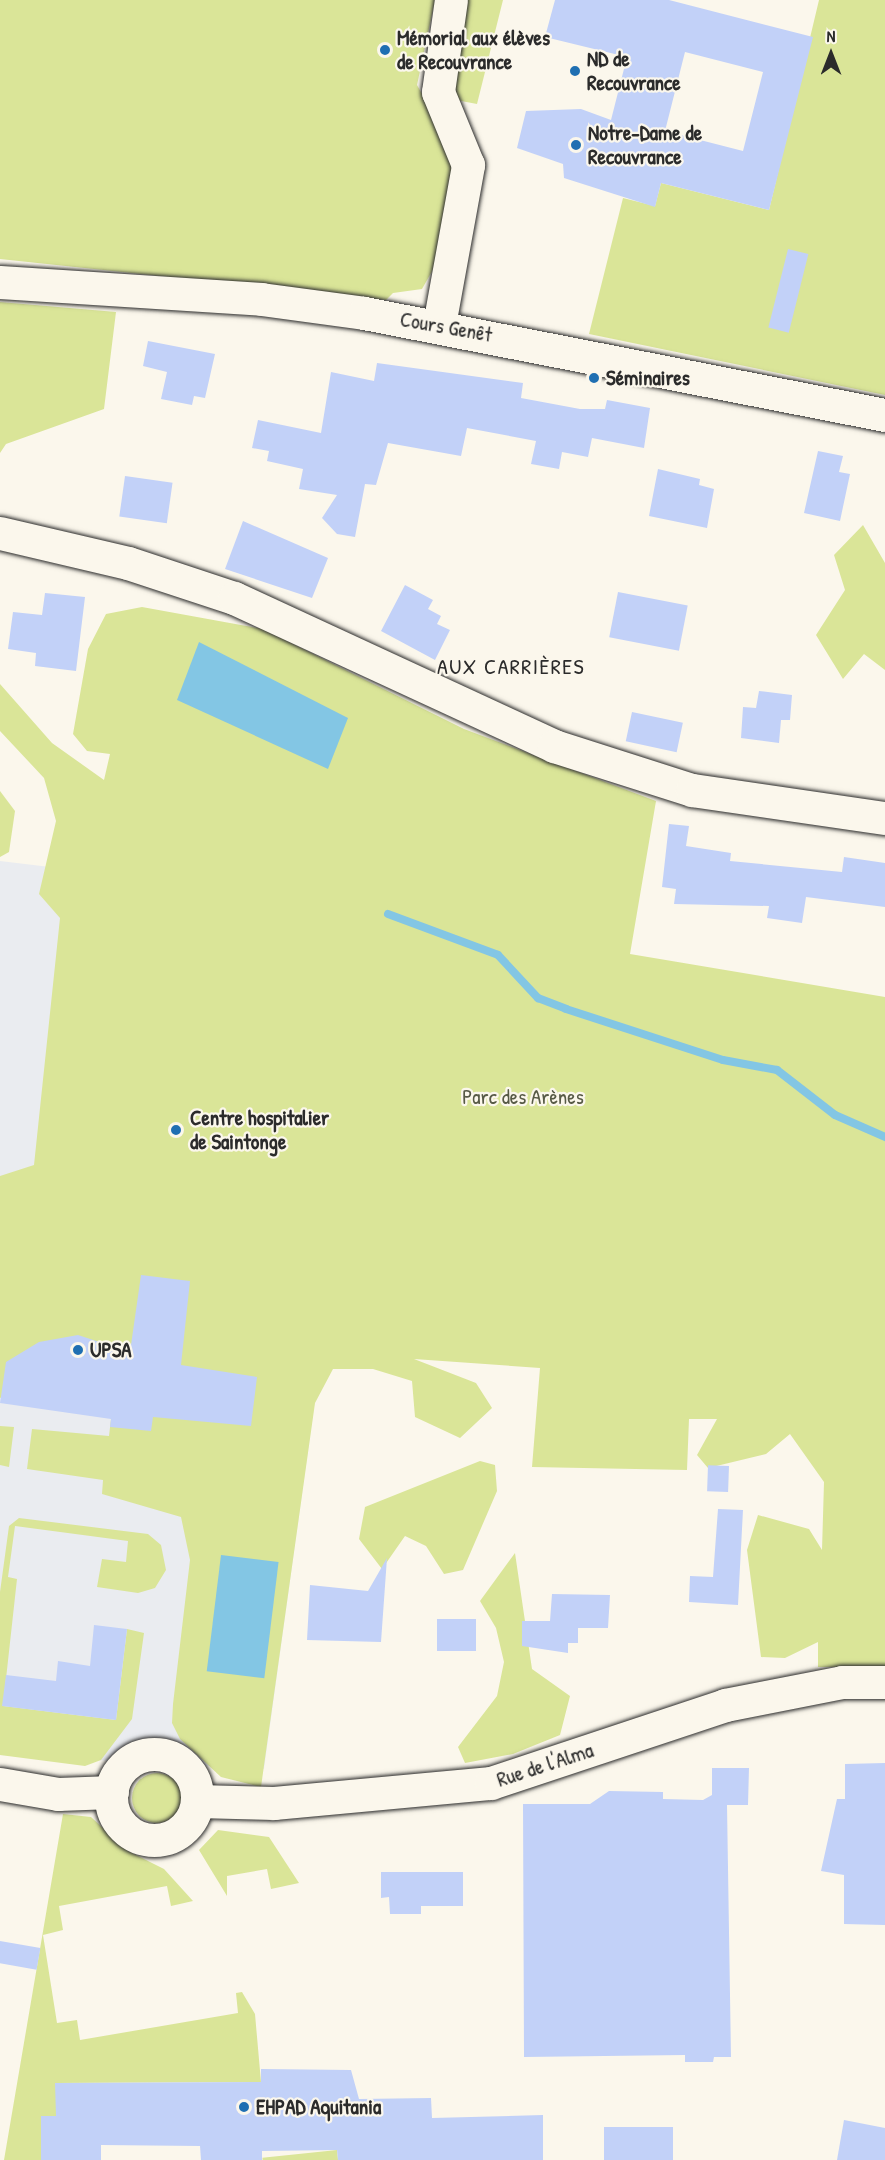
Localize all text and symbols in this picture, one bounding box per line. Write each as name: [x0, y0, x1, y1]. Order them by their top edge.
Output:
north arrow: [801, 24, 861, 84]
place label: Mémorial aux élèves de Recouvrance: [397, 25, 550, 75]
text: N: [827, 25, 835, 47]
marker: Mémorial aux élèves de Recouvrance: [378, 43, 392, 57]
place label: ND de Recouvrance: [587, 46, 681, 96]
marker: ND de Recouvrance: [568, 64, 582, 78]
place label: Notre-Dame de Recouvrance: [588, 120, 702, 170]
marker: Notre-Dame de Recouvrance: [569, 138, 583, 152]
street label: Cours Genêt: [398, 307, 494, 347]
place label: Séminaires: [606, 365, 690, 391]
marker: Séminaires: [587, 371, 601, 385]
district label: AUX CARRIÈRES: [437, 654, 585, 680]
park label: Parc des Arènes: [462, 1084, 584, 1110]
place label: Centre hospitalier de Saintonge: [190, 1105, 329, 1155]
marker: Centre hospitalier de Saintonge: [167, 1121, 185, 1139]
place label: UPSA: [90, 1337, 132, 1363]
marker: UPSA: [71, 1343, 85, 1357]
street label: Rue de l'Alma: [494, 1738, 596, 1792]
place label: EHPAD Aquitania: [256, 2094, 381, 2120]
marker: EHPAD Aquitania: [237, 2100, 251, 2114]

